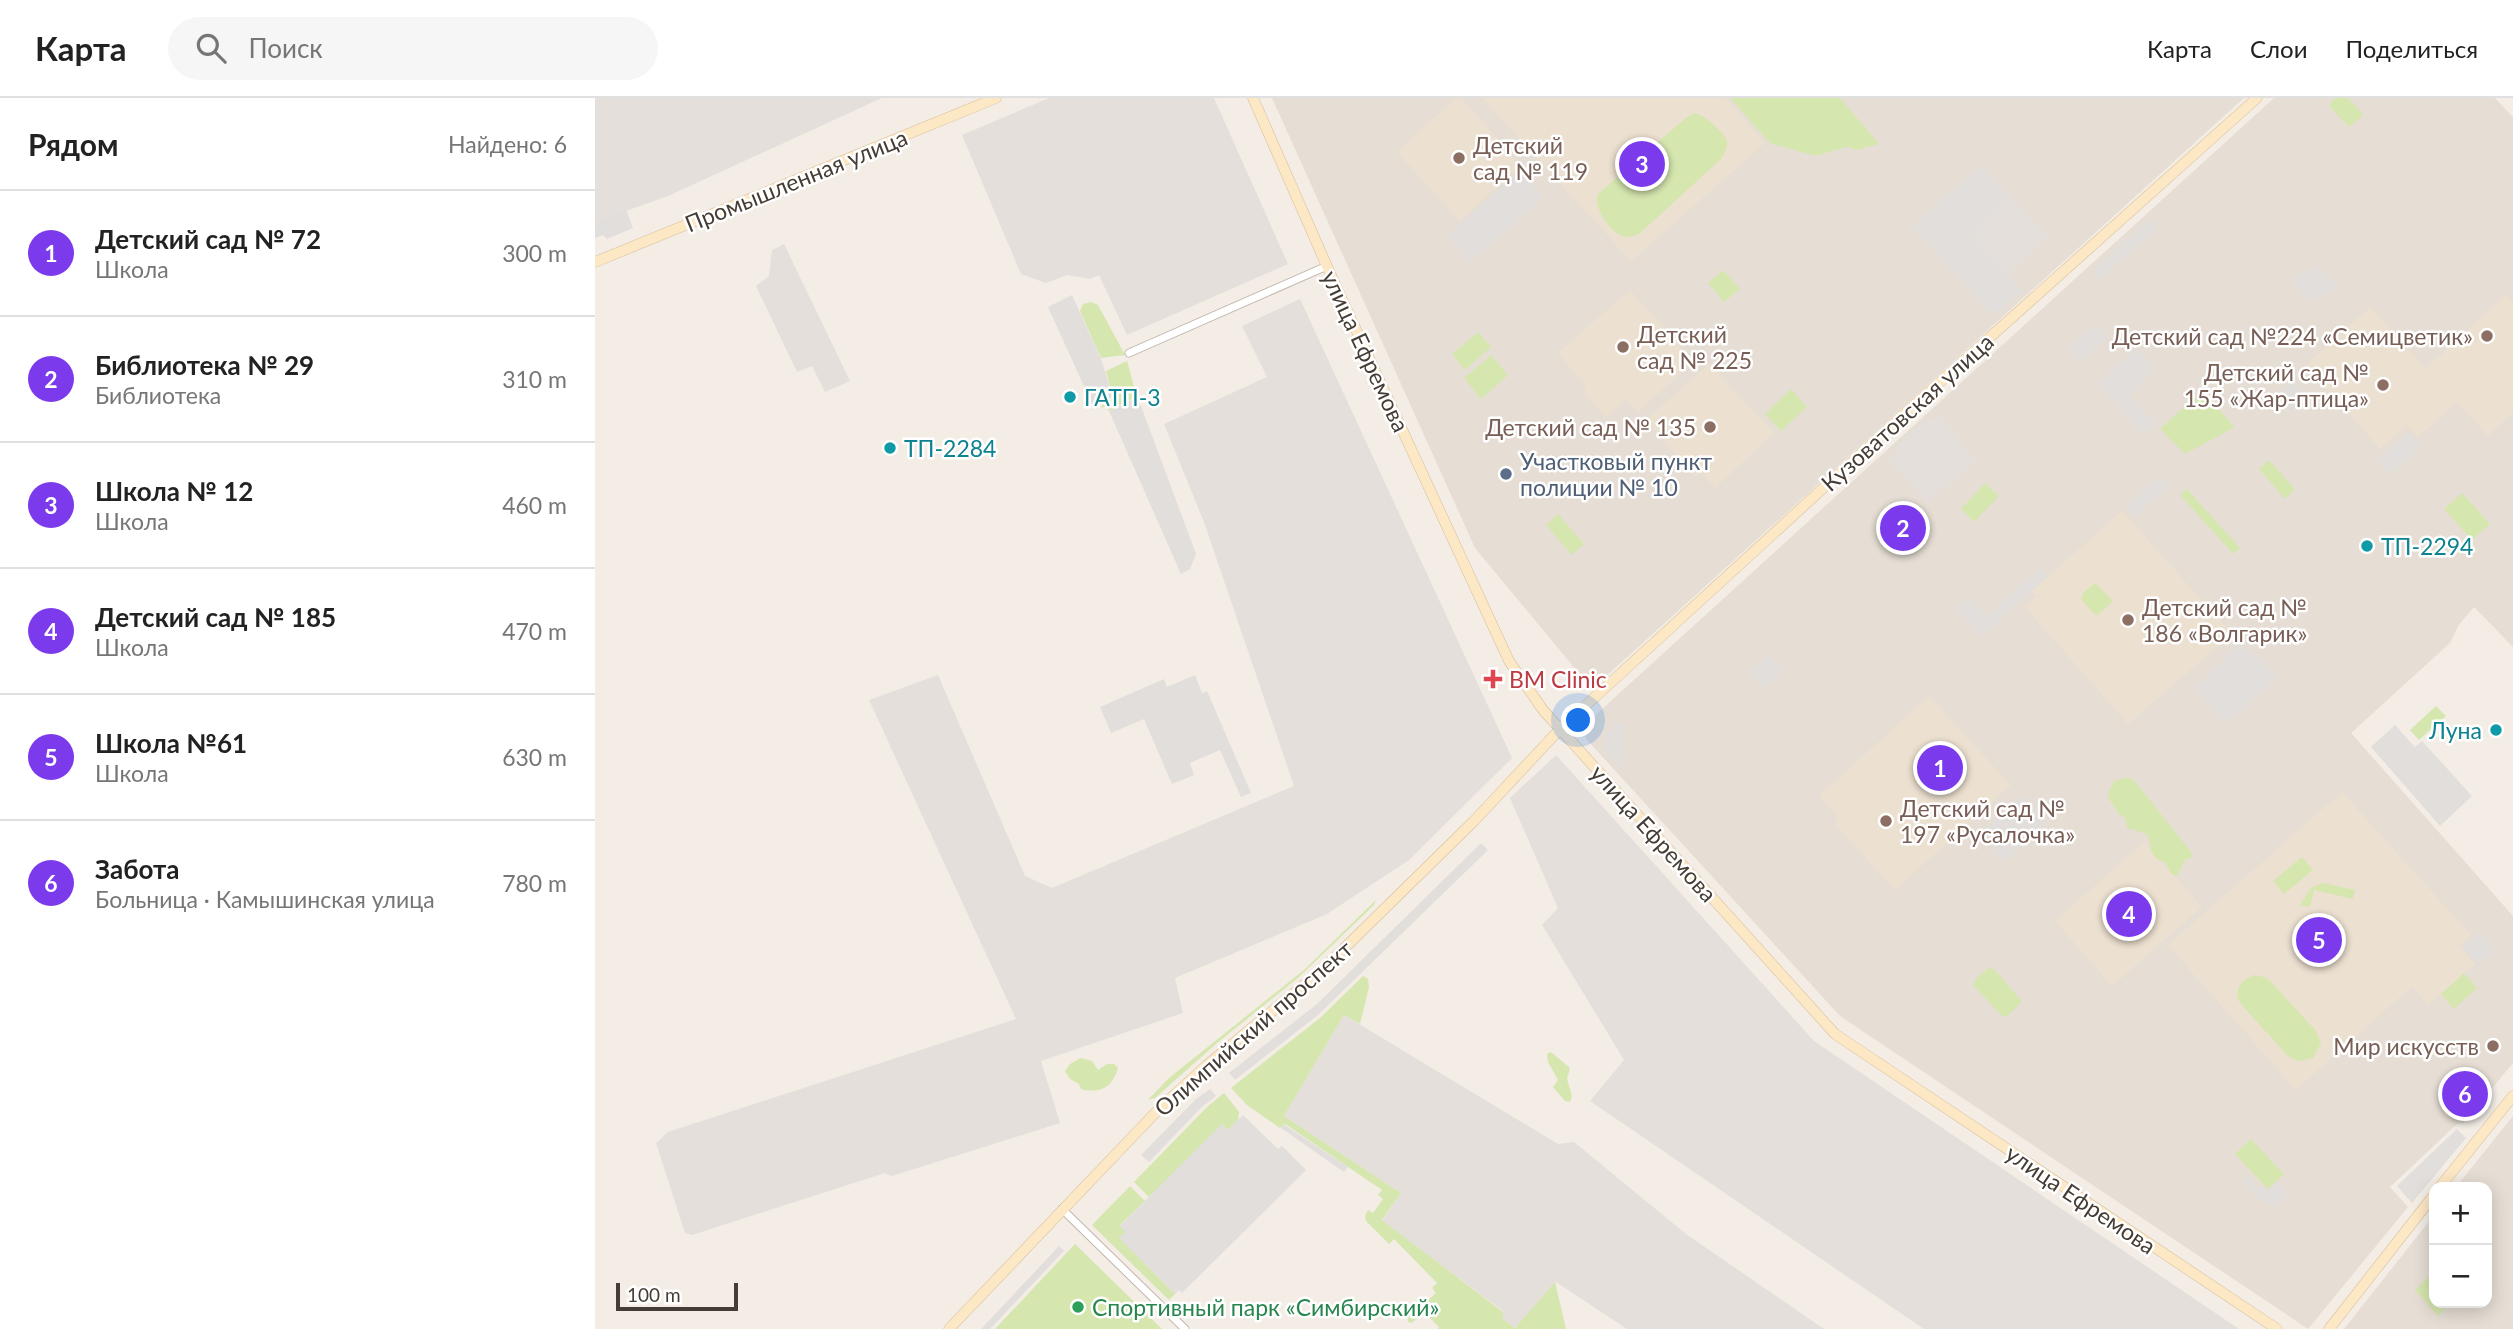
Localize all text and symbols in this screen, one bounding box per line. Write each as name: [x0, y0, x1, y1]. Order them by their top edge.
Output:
search box: [168, 17, 658, 80]
text: Карта: [35, 28, 126, 68]
icon: search: [192, 29, 230, 67]
text: Поиск: [248, 32, 323, 64]
text: Карта: [2147, 34, 2212, 63]
text: Слои: [2250, 34, 2307, 63]
text: Поделиться: [2345, 34, 2478, 63]
street label: Промышленная улица: [681, 123, 911, 237]
text: Рядом: [28, 126, 118, 162]
text: Найдено: 6: [448, 130, 567, 158]
place label: Детский сад № 119: [1473, 131, 1588, 185]
pin: 3: [1619, 138, 1665, 190]
marker: Детский сад № 119: [1451, 150, 1467, 166]
text: Детский сад № 72: [95, 223, 321, 255]
text: 1: [44, 239, 58, 267]
text: 300 m: [502, 239, 567, 267]
text: Школа: [95, 255, 169, 283]
street label: улица Ефремова: [1316, 266, 1416, 436]
place label: Детский сад № 225: [1637, 320, 1752, 374]
place label: Детский сад №224 «Семицветик»: [2112, 322, 2473, 350]
street label: Кузоватовская улица: [1815, 327, 1999, 497]
marker: Детский сад №224 «Семицветик»: [2479, 328, 2495, 344]
marker: Детский сад № 225: [1615, 339, 1631, 355]
text: Библиотека № 29: [95, 349, 314, 381]
place label: Детский сад № 155 «Жар-птица»: [2184, 358, 2369, 412]
text: 2: [44, 365, 58, 393]
text: 310 m: [502, 365, 567, 393]
marker: Детский сад № 155 «Жар-птица»: [2375, 377, 2391, 393]
text: Библиотека: [95, 381, 221, 409]
place label: ГАТП-3: [1084, 383, 1161, 411]
marker: ГАТП-3: [1062, 389, 1078, 405]
place label: Детский сад № 135: [1485, 413, 1696, 441]
marker: Детский сад № 135: [1702, 419, 1718, 435]
place label: ТП-2284: [904, 434, 996, 462]
marker: ТП-2284: [882, 440, 898, 456]
place label: Участковый пункт полиции № 10: [1520, 447, 1712, 501]
marker: Участковый пункт полиции № 10: [1498, 466, 1514, 482]
text: Школа № 12: [95, 475, 253, 507]
text: 3: [44, 491, 58, 519]
text: 460 m: [502, 491, 567, 519]
pin: 2: [1880, 502, 1926, 554]
text: Школа: [95, 507, 169, 535]
place label: ТП-2294: [2381, 532, 2473, 560]
marker: ТП-2294: [2359, 538, 2375, 554]
place label: Детский сад № 186 «Волгарик»: [2142, 593, 2307, 647]
text: Детский сад № 185: [95, 601, 336, 633]
marker: Детский сад № 186 «Волгарик»: [2120, 612, 2136, 628]
text: 4: [44, 617, 58, 645]
text: 470 m: [502, 617, 567, 645]
text: Школа: [95, 633, 169, 661]
place label: BM Clinic: [1509, 665, 1607, 693]
marker: BM Clinic: [1483, 669, 1503, 689]
your location: [1561, 703, 1595, 737]
place label: Луна: [2428, 716, 2482, 744]
marker: Луна: [2488, 722, 2504, 738]
text: Школа №61: [95, 727, 247, 759]
pin: 1: [1917, 742, 1963, 794]
text: 5: [44, 743, 58, 771]
text: 630 m: [502, 743, 567, 771]
text: Школа: [95, 759, 169, 787]
street label: улица Ефремова: [1585, 759, 1723, 907]
place label: Детский сад № 197 «Русалочка»: [1900, 794, 2075, 848]
marker: Детский сад № 197 «Русалочка»: [1878, 813, 1894, 829]
text: Забота: [95, 853, 180, 885]
text: 6: [44, 869, 58, 897]
text: 780 m: [502, 869, 567, 897]
text: Больница · Камышинская улица: [95, 885, 435, 913]
pin: 4: [2106, 888, 2152, 940]
pin: 5: [2296, 914, 2342, 966]
street label: Олимпийский проспект: [1148, 934, 1358, 1122]
place label: Мир искусств: [2333, 1032, 2479, 1060]
marker: Мир искусств: [2485, 1038, 2501, 1054]
pin: 6: [2442, 1068, 2488, 1120]
street label: улица Ефремова: [2001, 1139, 2161, 1259]
map controls: [2429, 1182, 2492, 1308]
button: +: [2429, 1182, 2492, 1245]
button: −: [2429, 1245, 2492, 1308]
scale bar: [616, 1280, 739, 1312]
text: 100 m: [627, 1283, 681, 1306]
place label: Спортивный парк «Симбирский»: [1092, 1293, 1439, 1321]
marker: Спортивный парк «Симбирский»: [1070, 1299, 1086, 1315]

